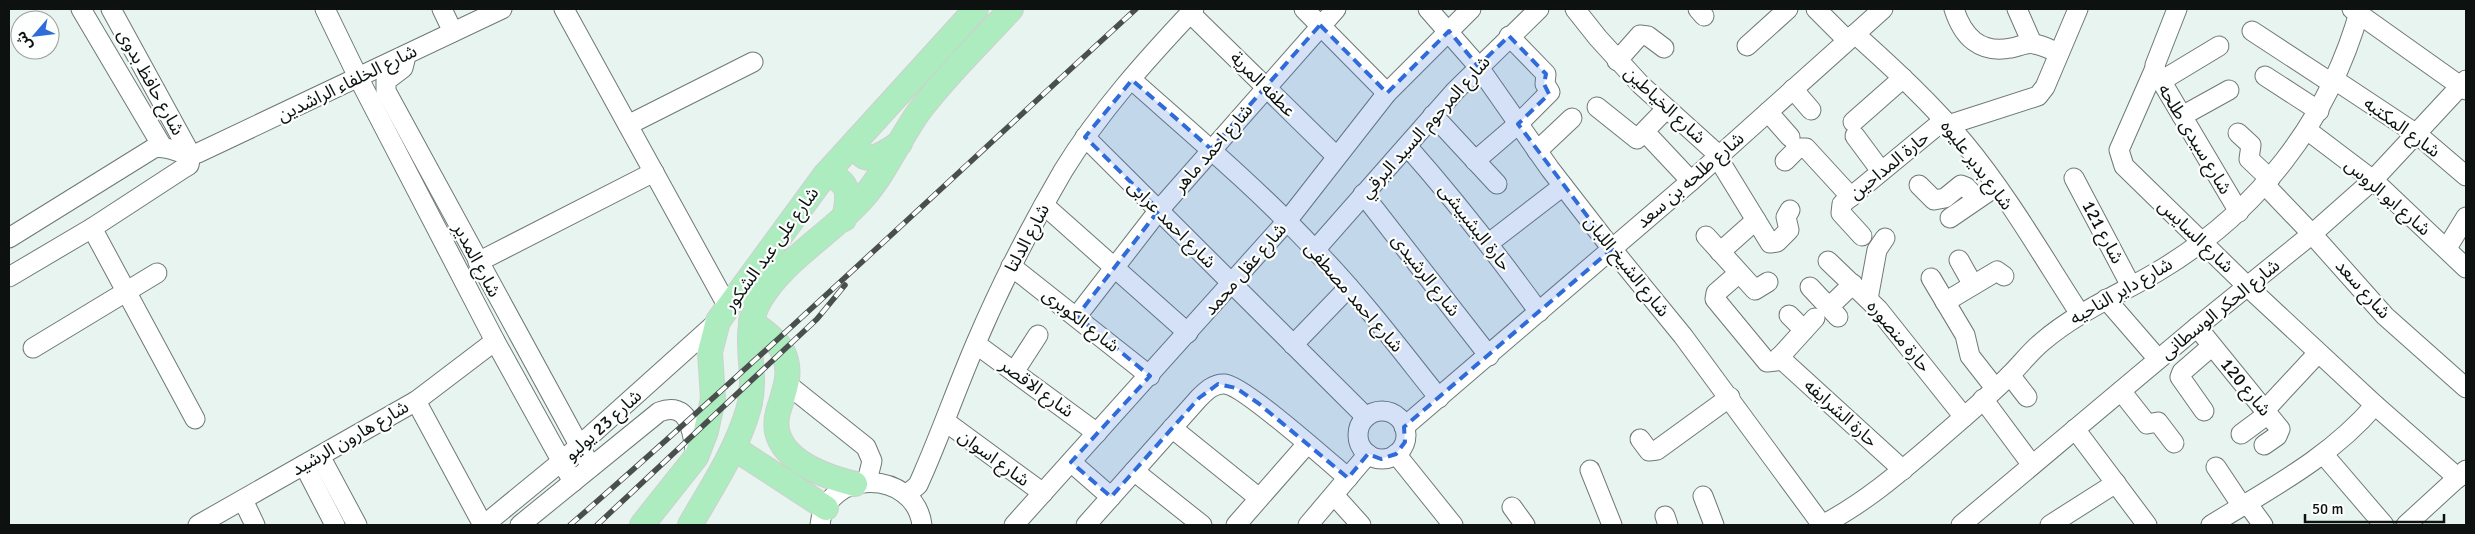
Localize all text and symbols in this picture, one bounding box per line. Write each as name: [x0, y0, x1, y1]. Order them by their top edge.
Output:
north arrow: [10, 10, 60, 60]
street label: شارع حافظ بدوى: [110, 25, 189, 140]
text: ش: [12, 28, 36, 53]
street label: شارع الخلفاء الراشدين: [274, 40, 422, 129]
street label: عطفه المرية: [1226, 47, 1300, 121]
street label: شارع المرحوم السيد البرقي: [1355, 51, 1497, 205]
street label: شارع الخياطين: [1618, 62, 1710, 151]
street label: شارع سيدى طلحه: [2151, 80, 2237, 200]
street label: شارع المكتبه: [2358, 92, 2445, 165]
street label: شارع احمد ماهر: [1168, 99, 1260, 199]
street label: شارع بدير عليوه: [1934, 116, 2018, 216]
street label: حارة المداحين: [1845, 126, 1933, 204]
street label: شارع طلحه بن سعد: [1632, 127, 1750, 235]
street label: شارع ابو الروس: [2339, 154, 2435, 243]
street label: شارع احمد عرابى: [1121, 175, 1221, 275]
street label: حارة البشبيشى: [1434, 179, 1516, 275]
street label: شارع على عبد الشكور: [718, 183, 826, 318]
street label: شارع السايس: [2151, 194, 2238, 280]
street label: شارع 121: [2075, 197, 2129, 269]
street label: شارع الدلتا: [1000, 200, 1057, 277]
street label: شارع الشيخ اللبان: [1577, 211, 1674, 323]
street label: شارع المدير: [445, 218, 506, 302]
street label: شارع عقل محمد: [1199, 218, 1293, 322]
street label: شارع الرشيدى: [1385, 229, 1465, 323]
street label: شارع احمد مصطفى: [1298, 237, 1408, 359]
street label: شارع داير الناحيه: [2066, 253, 2178, 332]
street label: شارع الحكر الوسطانى: [2156, 254, 2286, 366]
street label: شارع سعد: [2328, 255, 2395, 325]
street label: شارع الكوبرى: [1036, 283, 1124, 359]
street label: حارة منصوره: [1862, 295, 1936, 377]
street label: شارع الاقصر: [993, 353, 1078, 425]
street label: شارع 120: [2214, 354, 2276, 422]
street label: حارة الشرايفه: [1800, 374, 1882, 452]
street label: شارع 23 يوليو: [560, 385, 648, 468]
street label: شارع هارون الرشيد: [288, 396, 414, 483]
street label: شارع اسوان: [952, 425, 1034, 494]
scale bar: [2305, 492, 2444, 524]
text: 50 m: [2312, 500, 2343, 518]

